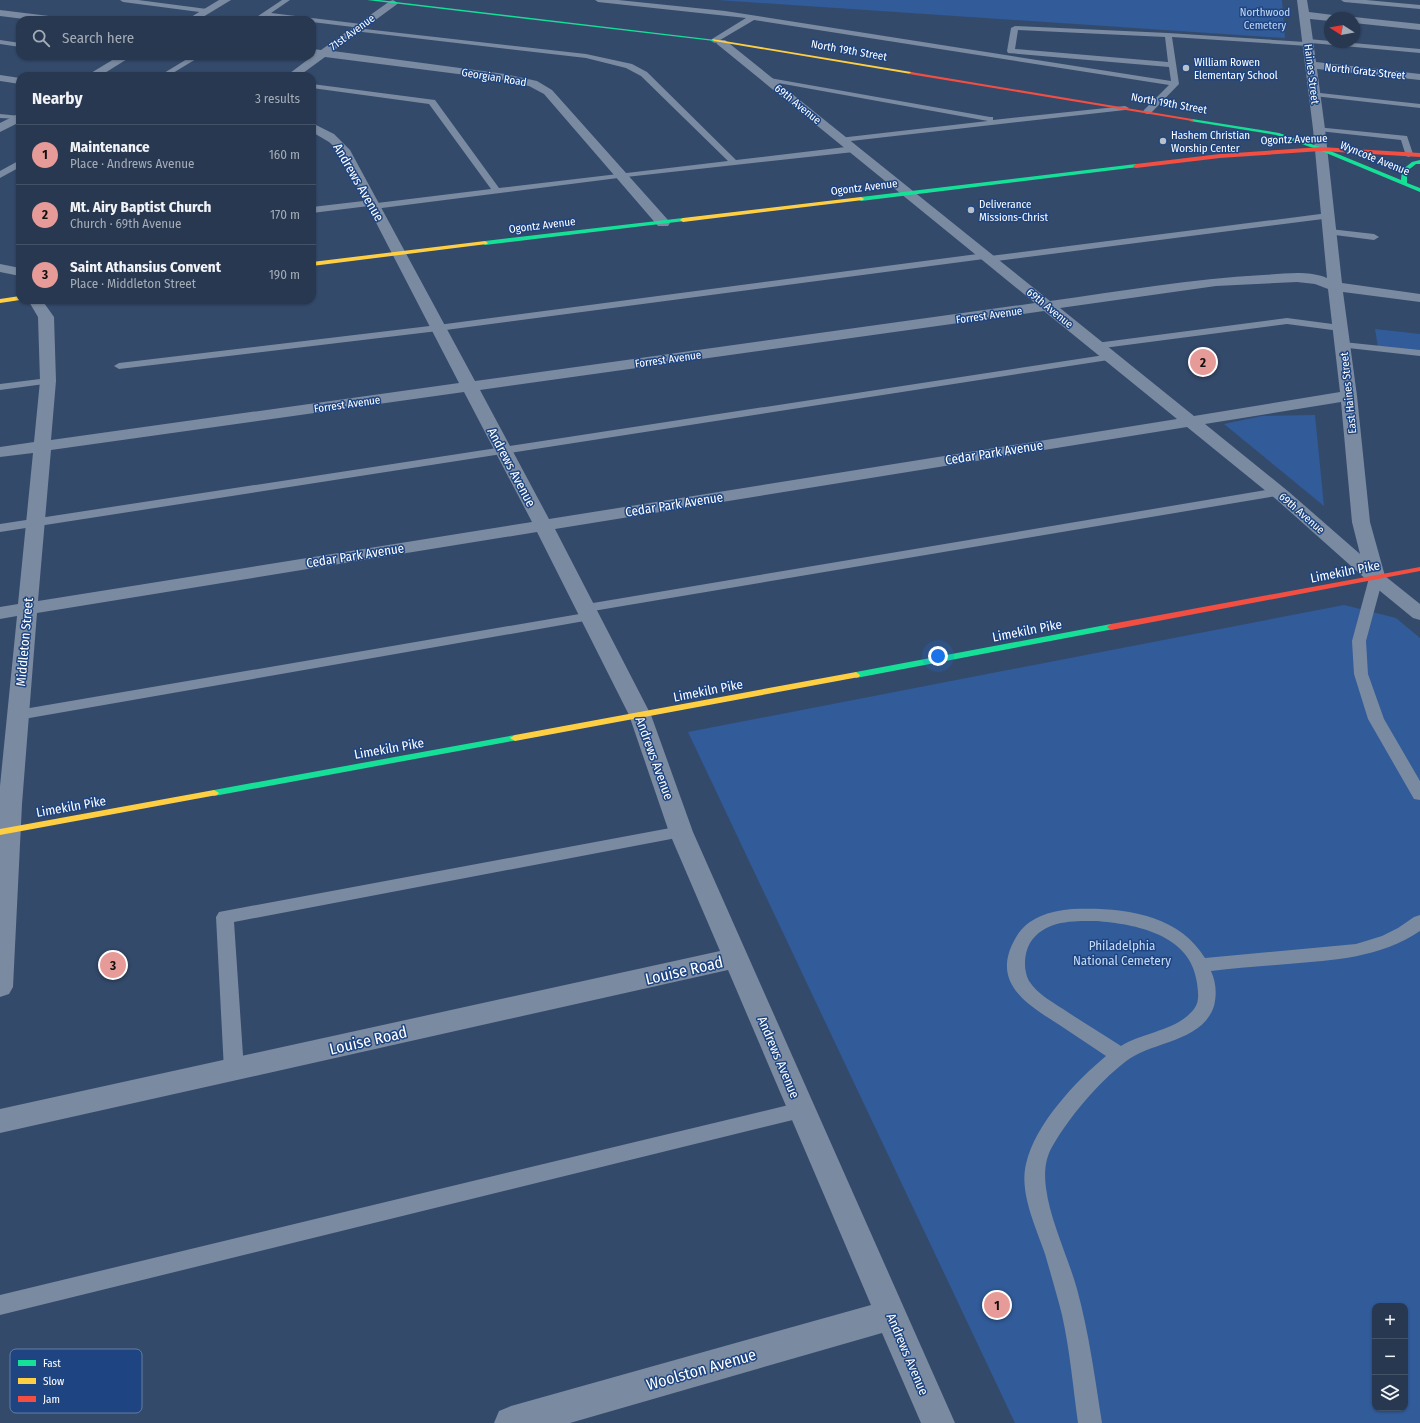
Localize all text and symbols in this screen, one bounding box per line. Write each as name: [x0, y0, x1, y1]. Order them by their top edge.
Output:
park label: Northwood Cemetery: [1240, 6, 1290, 32]
street label: 71st Avenue: [327, 12, 377, 53]
north arrow: [1324, 12, 1360, 48]
search box: [16, 16, 316, 60]
icon: search: [30, 27, 52, 49]
text: Search here: [62, 29, 134, 47]
street label: North 19th Street: [810, 37, 888, 64]
street label: Haines Street: [1301, 43, 1322, 105]
place label: William Rowen Elementary School: [1194, 56, 1278, 82]
street label: North Gratz Street: [1324, 61, 1406, 82]
marker: William Rowen Elementary School: [1181, 63, 1191, 73]
street label: Georgian Road: [460, 66, 527, 89]
street label: 69th Avenue: [772, 82, 823, 127]
text: Nearby: [32, 88, 83, 109]
street label: North 19th Street: [1130, 90, 1208, 117]
text: 3 results: [255, 91, 300, 106]
place label: Hashem Christian Worship Center: [1171, 129, 1250, 155]
street label: Ogontz Avenue: [1260, 132, 1328, 147]
marker: Hashem Christian Worship Center: [1158, 136, 1168, 146]
text: Maintenance: [70, 138, 150, 156]
street label: Wyncote Avenue: [1338, 139, 1411, 178]
street label: Andrews Avenue: [330, 141, 387, 224]
text: 1: [42, 147, 48, 162]
text: 160 m: [269, 147, 300, 162]
text: Place · Andrews Avenue: [70, 156, 194, 171]
street label: Ogontz Avenue: [830, 177, 898, 198]
text: Mt. Airy Baptist Church: [70, 198, 211, 216]
place label: Deliverance Missions-Christ: [979, 198, 1048, 224]
marker: Deliverance Missions-Christ: [966, 205, 976, 215]
text: 2: [42, 207, 48, 222]
text: 170 m: [270, 207, 300, 222]
street label: Ogontz Avenue: [508, 215, 576, 236]
text: Church · 69th Avenue: [70, 216, 181, 231]
text: Saint Athansius Convent: [70, 258, 221, 276]
text: 3: [42, 267, 48, 282]
text: 190 m: [269, 267, 300, 282]
text: Place · Middleton Street: [70, 276, 196, 291]
street label: 69th Avenue: [1024, 286, 1075, 331]
street label: Forrest Avenue: [955, 304, 1023, 327]
pin: 2: [1190, 347, 1216, 377]
street label: Forrest Avenue: [634, 348, 702, 371]
street label: East Haines Street: [1338, 351, 1359, 434]
street label: Forrest Avenue: [313, 393, 381, 416]
street label: Andrews Avenue: [484, 425, 539, 509]
street label: Cedar Park Avenue: [944, 437, 1044, 468]
street label: Cedar Park Avenue: [624, 489, 724, 520]
street label: 69th Avenue: [1276, 490, 1327, 537]
street label: Cedar Park Avenue: [305, 540, 405, 571]
street label: Limekiln Pike: [1309, 557, 1381, 586]
street label: Middleton Street: [13, 596, 36, 687]
street label: Limekiln Pike: [991, 616, 1063, 645]
your location: [928, 646, 948, 666]
street label: Limekiln Pike: [672, 676, 744, 705]
street label: Andrews Avenue: [633, 715, 677, 802]
street label: Limekiln Pike: [353, 735, 425, 762]
street label: Limekiln Pike: [35, 793, 107, 820]
park label: Philadelphia National Cemetery: [1073, 938, 1171, 968]
pin: 3: [100, 950, 126, 980]
street label: Louise Road: [643, 952, 725, 989]
street label: Andrews Avenue: [755, 1014, 803, 1100]
street label: Louise Road: [327, 1022, 409, 1059]
pin: 1: [984, 1290, 1010, 1320]
map controls: [1372, 1303, 1408, 1411]
button: +: [1372, 1303, 1408, 1339]
street label: Andrews Avenue: [884, 1311, 932, 1397]
button: −: [1372, 1339, 1408, 1375]
street label: Woolston Avenue: [644, 1345, 758, 1394]
legend: [10, 1349, 142, 1413]
text: Fast: [43, 1357, 61, 1370]
text: Slow: [43, 1375, 64, 1388]
button: layers: [1372, 1375, 1408, 1411]
text: Jam: [43, 1393, 60, 1406]

